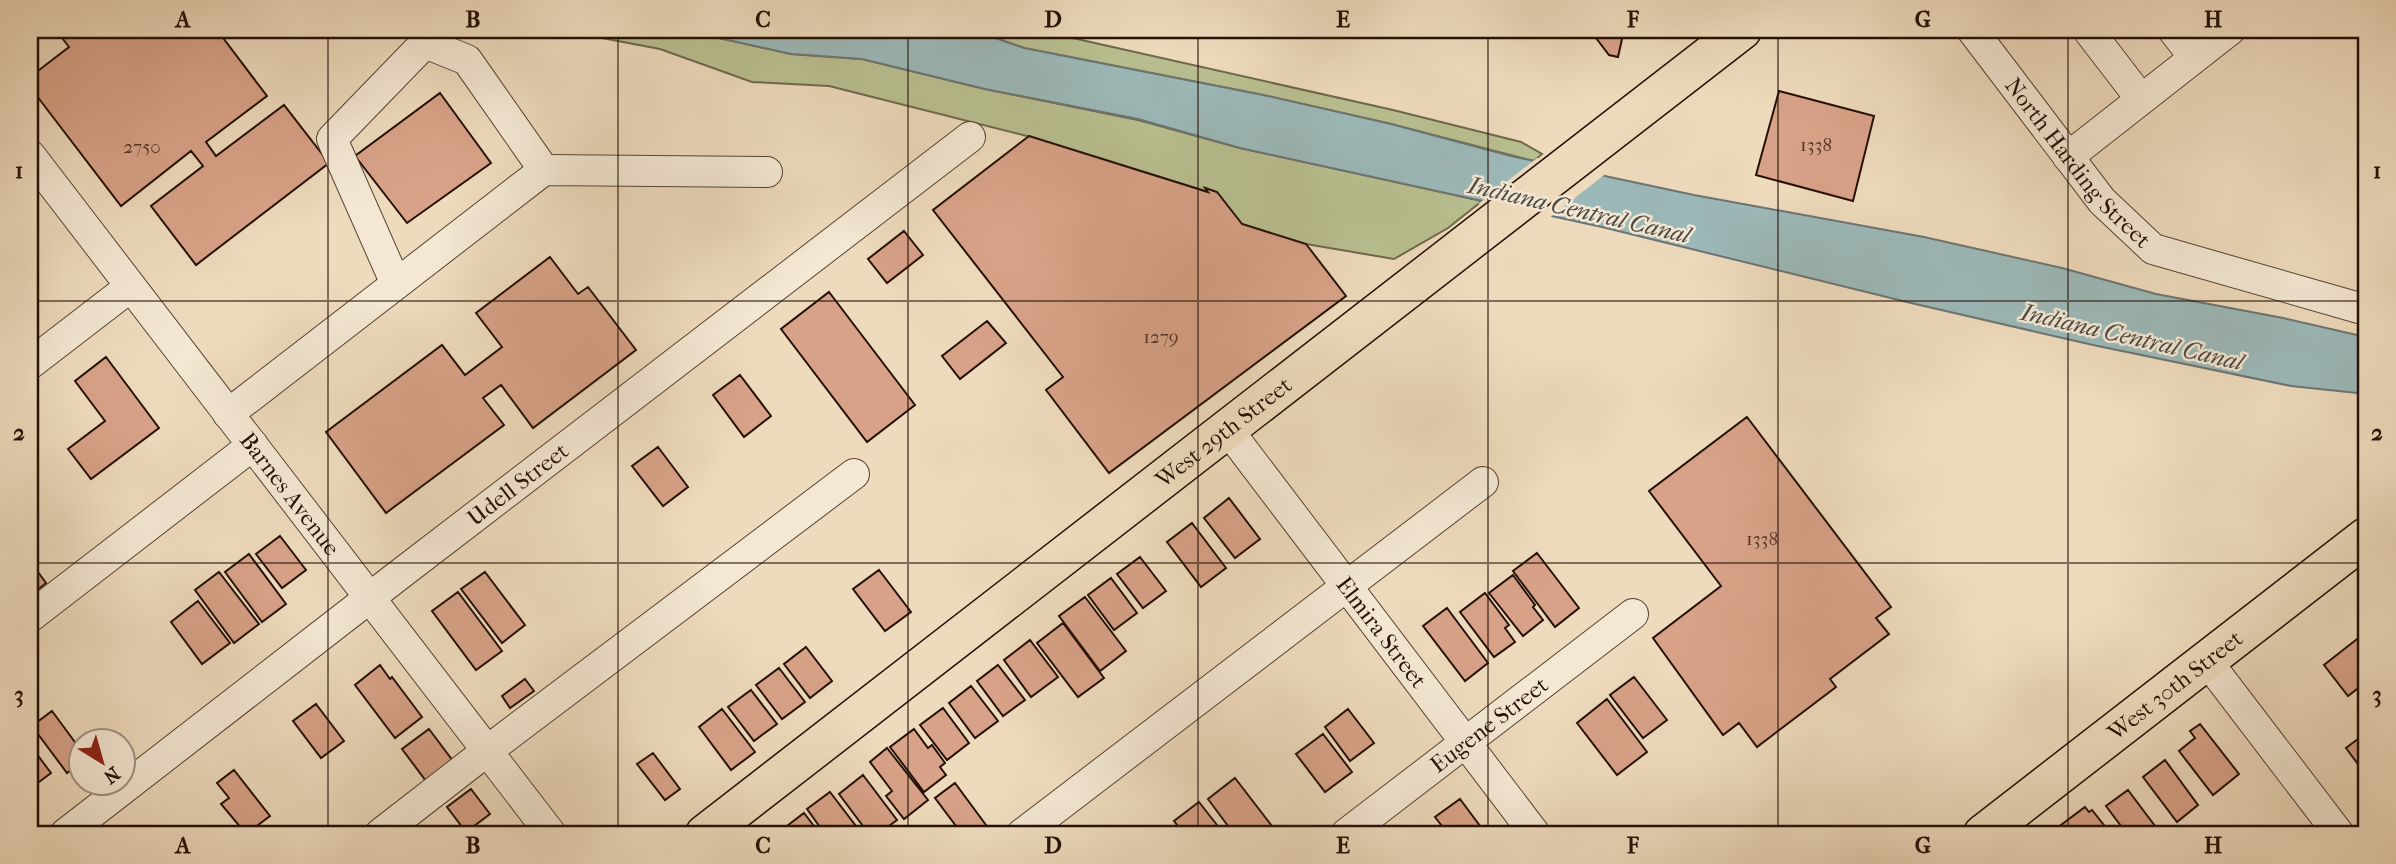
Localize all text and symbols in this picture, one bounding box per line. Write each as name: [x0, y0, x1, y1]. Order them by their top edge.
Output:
text: A: [174, 6, 192, 33]
text: B: [466, 6, 481, 33]
text: C: [755, 6, 771, 33]
text: D: [1044, 6, 1062, 33]
text: E: [1336, 6, 1350, 33]
text: F: [1626, 6, 1640, 33]
text: G: [1915, 6, 1931, 33]
text: H: [2204, 6, 2222, 33]
street label: North Harding Street: [2000, 72, 2156, 253]
house number: 1338: [1800, 134, 1832, 156]
house number: 2750: [123, 136, 161, 158]
text: 1: [15, 157, 23, 184]
text: 1: [2373, 157, 2381, 184]
water label: Indiana Central Canal: [1464, 171, 1696, 250]
water label: Indiana Central Canal: [2017, 298, 2249, 377]
house number: 1279: [1143, 326, 1179, 348]
street label: West 29th Street: [1149, 371, 1297, 494]
text: 2: [13, 419, 25, 446]
text: 2: [2371, 419, 2383, 446]
street label: Barnes Avenue: [234, 427, 346, 561]
street label: Udell Street: [462, 437, 573, 531]
house number: 1338: [1746, 528, 1778, 550]
street label: Elmira Street: [1331, 571, 1433, 693]
street label: West 30th Street: [2102, 624, 2248, 746]
street label: Eugene Street: [1425, 671, 1553, 778]
text: 3: [14, 681, 24, 708]
text: 3: [2372, 681, 2382, 708]
north arrow: [66, 728, 136, 798]
text: N: [99, 762, 124, 788]
text: A: [174, 832, 192, 859]
text: B: [466, 832, 481, 859]
text: C: [755, 832, 771, 859]
text: D: [1044, 832, 1062, 859]
text: E: [1336, 832, 1350, 859]
text: F: [1626, 832, 1640, 859]
text: G: [1915, 832, 1931, 859]
text: H: [2204, 832, 2222, 859]

